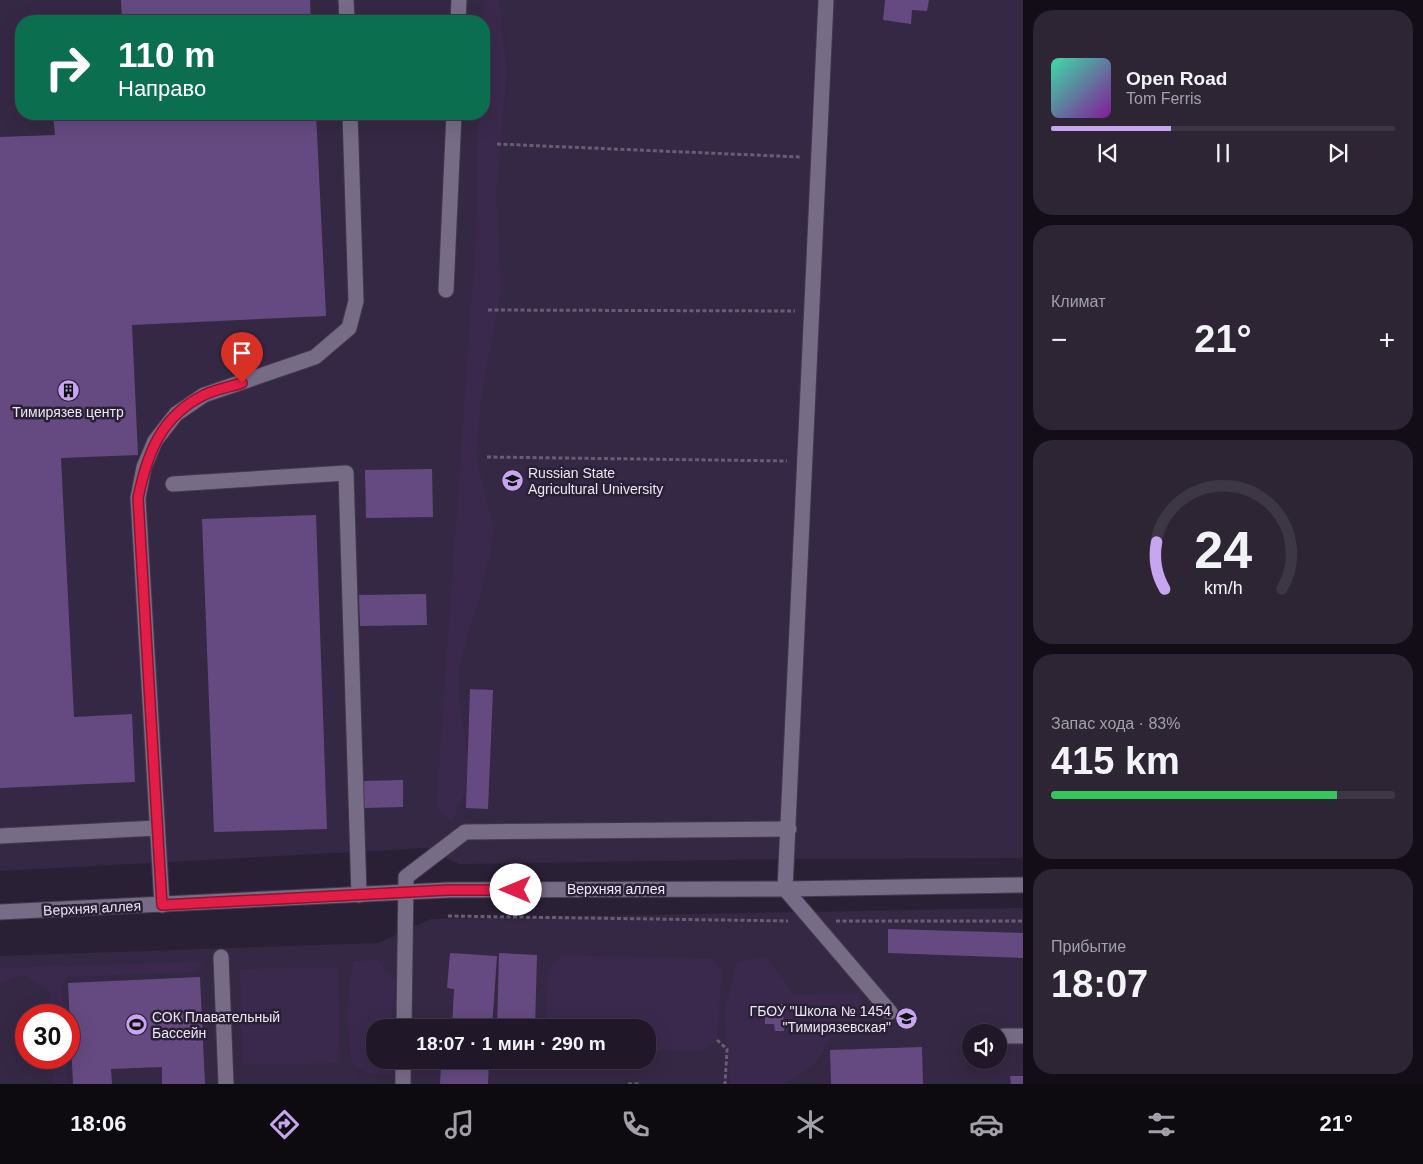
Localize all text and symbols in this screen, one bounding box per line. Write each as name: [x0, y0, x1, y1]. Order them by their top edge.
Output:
icon: right: [35, 35, 100, 100]
text: 110 m: [118, 35, 215, 74]
text: Open Road: [1126, 68, 1227, 89]
text: Направо: [118, 76, 206, 101]
text: Tom Ferris: [1126, 90, 1202, 107]
icon: previous: [1094, 139, 1122, 167]
icon: pause: [1209, 139, 1237, 167]
icon: next: [1324, 139, 1352, 167]
text: Климат: [1051, 293, 1105, 310]
text: 21°: [1194, 318, 1252, 360]
text: −: [1051, 324, 1067, 355]
text: +: [1379, 324, 1395, 355]
pin: [221, 332, 263, 383]
icon: arrive: [228, 339, 256, 367]
building icon: Тимирязев центр: [56, 378, 80, 402]
place label: Тимирязев центр: [12, 404, 124, 420]
place label: Russian State Agricultural University: [528, 465, 663, 497]
school or university icon: Russian State Agricultural University: [500, 469, 524, 493]
text: 24: [1194, 521, 1252, 579]
text: km/h: [1204, 578, 1242, 598]
text: Запас хода · 83%: [1051, 715, 1180, 732]
text: 415 km: [1051, 740, 1180, 782]
position arrow: [489, 863, 541, 915]
street label: Верхняя аллея: [567, 881, 665, 897]
street label: Верхняя аллея: [43, 897, 141, 919]
text: Прибытие: [1051, 938, 1126, 955]
text: 18:07: [1051, 963, 1148, 1005]
place label: ГБОУ "Школа № 1454 "Тимирязевская": [750, 1003, 891, 1035]
speed limit sign: 30: [15, 1004, 80, 1069]
school or university icon: ГБОУ "Школа № 1454 "Тимирязевская": [895, 1007, 919, 1031]
place label: СОК Плавательный Бассейн: [152, 1009, 280, 1041]
sports icon: СОК Плавательный Бассейн: [124, 1013, 148, 1037]
map controls: [962, 1024, 1007, 1069]
button: sound: [962, 1024, 1007, 1069]
text: 18:07 · 1 мин · 290 m: [416, 1033, 606, 1054]
icon: directions: [267, 1107, 302, 1142]
icon: music: [442, 1107, 477, 1142]
icon: phone: [618, 1107, 653, 1142]
icon: climate: [793, 1107, 828, 1142]
icon: car: [969, 1107, 1004, 1142]
icon: filters: [1144, 1107, 1179, 1142]
text: 18:06: [70, 1111, 126, 1136]
text: 21°: [1319, 1111, 1353, 1136]

